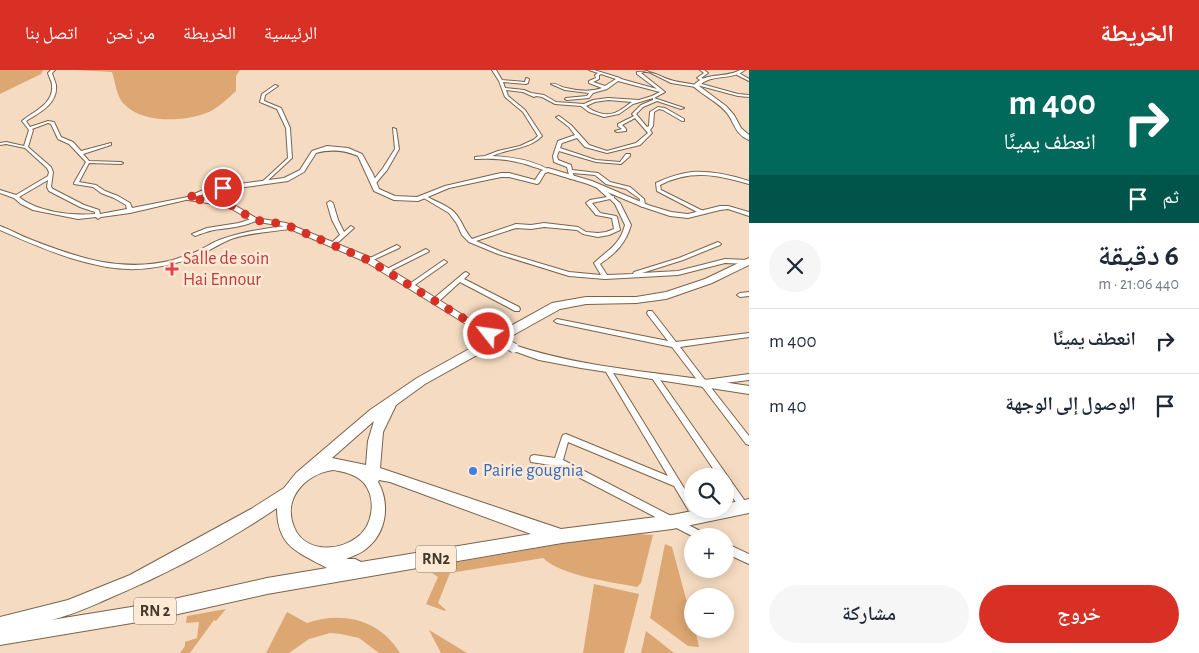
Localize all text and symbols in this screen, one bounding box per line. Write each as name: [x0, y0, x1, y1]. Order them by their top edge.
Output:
text: الخريطة: [1100, 22, 1174, 46]
text: اتصل بنا: [25, 25, 78, 43]
text: من نحن: [106, 25, 155, 43]
text: الخريطة: [183, 25, 236, 43]
text: الرئيسية: [264, 25, 317, 43]
text: 400 m: [1008, 86, 1096, 121]
icon: right: [1114, 90, 1179, 155]
text: انعطف يمينًا: [1004, 131, 1096, 153]
pin: [202, 167, 244, 209]
icon: arrive: [209, 174, 237, 202]
icon: arrive: [1124, 185, 1152, 213]
text: ثم: [1162, 188, 1179, 207]
button: close: [769, 240, 821, 292]
text: 6 دقيقة: [1098, 241, 1179, 271]
place label: Salle de soin Hai Ennour: [183, 250, 269, 289]
marker: Salle de soin Hai Ennour: [165, 262, 179, 276]
text: 440 m · 21:06: [1098, 276, 1179, 292]
position arrow: [462, 307, 514, 359]
icon: right: [1151, 327, 1179, 355]
text: انعطف يمينًا: [1053, 330, 1136, 349]
text: 400 m: [769, 332, 817, 351]
icon: arrive: [1151, 392, 1179, 420]
text: الوصول إلى الوجهة: [1005, 395, 1136, 414]
text: 40 m: [769, 397, 807, 416]
place label: Pairie gougnia: [483, 462, 584, 480]
marker: Pairie gougnia: [467, 465, 479, 477]
map controls: [684, 468, 734, 638]
button: search: [684, 468, 734, 518]
button: +: [684, 528, 734, 578]
road number: RN2: [416, 546, 456, 572]
button: مشاركة: [769, 585, 969, 643]
button: خروج: [979, 585, 1179, 643]
button: −: [684, 588, 734, 638]
road number: RN 2: [134, 598, 176, 624]

